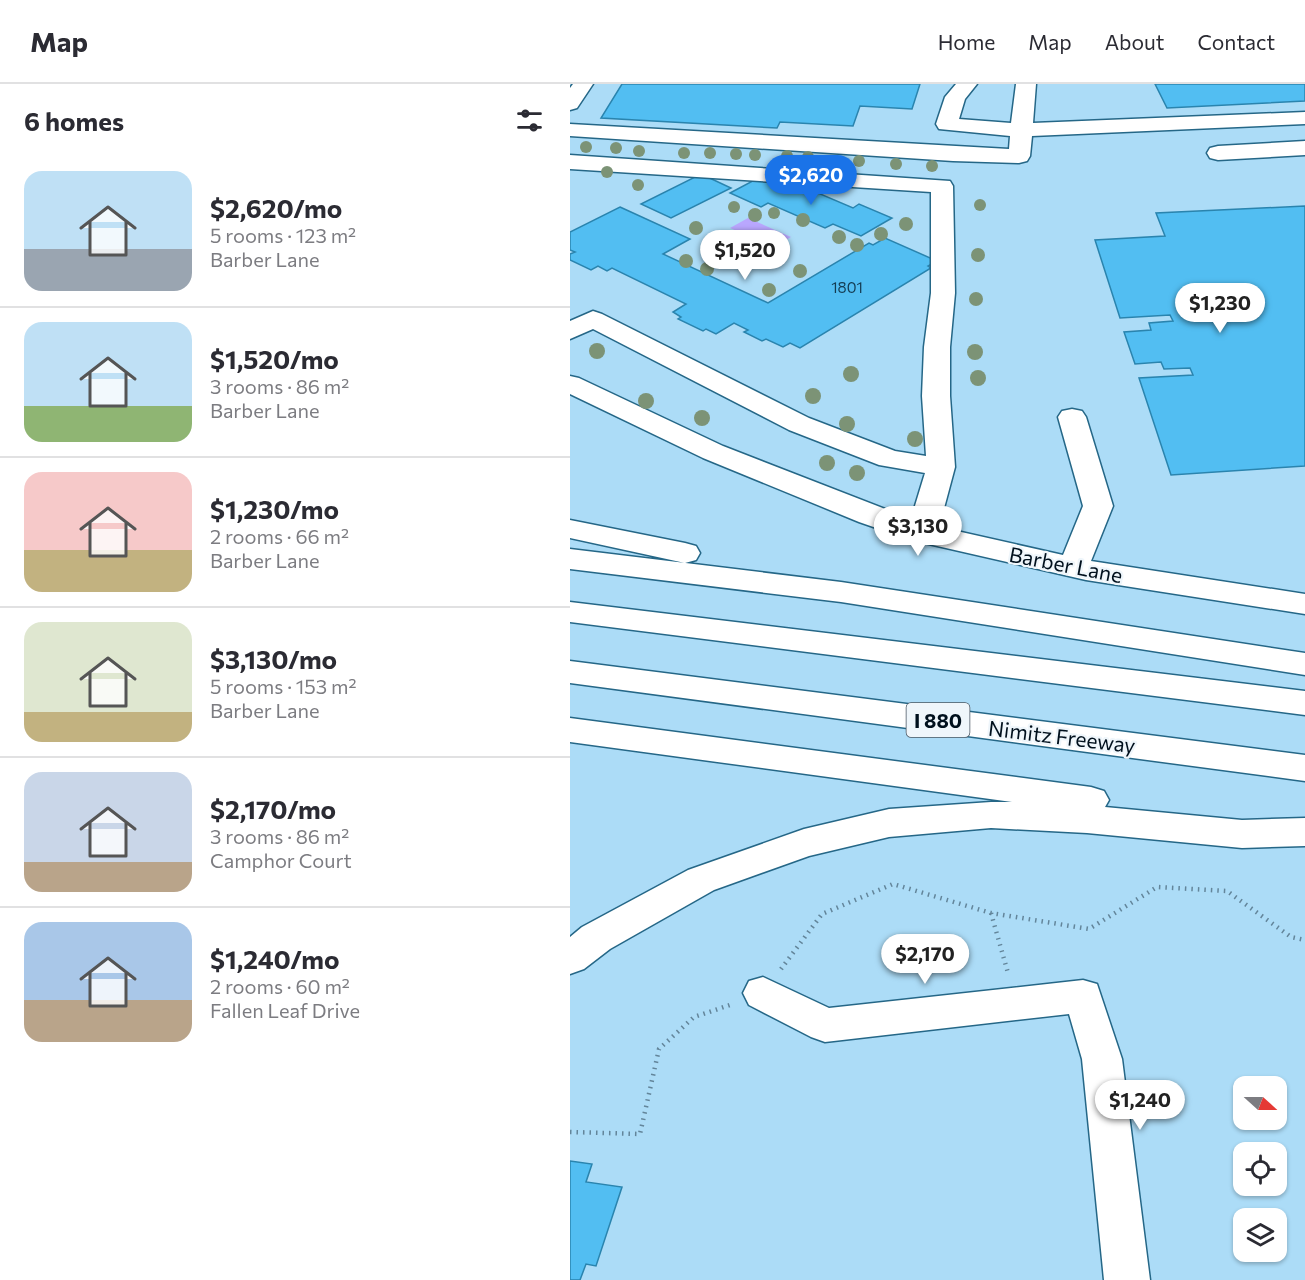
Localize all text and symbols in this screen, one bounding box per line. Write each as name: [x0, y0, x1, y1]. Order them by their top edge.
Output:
text: Map: [30, 24, 88, 58]
text: Home: [938, 29, 995, 54]
text: Map: [1028, 29, 1072, 54]
text: About: [1105, 29, 1164, 54]
text: Contact: [1197, 29, 1275, 54]
icon: filters: [513, 104, 546, 137]
text: 6 homes: [24, 105, 124, 136]
pin: $2,620: [762, 155, 860, 206]
text: $2,620: [779, 162, 843, 186]
text: $2,620/mo: [210, 192, 342, 223]
icon: home: [72, 195, 144, 267]
text: 5 rooms · 123 m²: [210, 223, 356, 247]
pin: $1,520: [696, 230, 794, 281]
text: $1,520: [714, 237, 776, 261]
text: Barber Lane: [210, 247, 319, 271]
house number: 1801: [831, 278, 863, 296]
pin: $1,230: [1171, 283, 1269, 334]
text: $1,230: [1189, 290, 1251, 314]
text: $1,520/mo: [210, 343, 339, 374]
icon: home: [72, 346, 144, 418]
text: 3 rooms · 86 m²: [210, 374, 349, 398]
text: Barber Lane: [210, 398, 319, 422]
text: $1,230/mo: [210, 493, 339, 524]
icon: home: [72, 496, 144, 568]
pin: $3,130: [869, 506, 967, 557]
text: $3,130: [888, 513, 948, 537]
text: 2 rooms · 66 m²: [210, 524, 349, 548]
street label: Barber Lane: [1007, 541, 1125, 587]
text: Barber Lane: [210, 548, 319, 572]
text: $3,130/mo: [210, 643, 337, 674]
icon: home: [72, 646, 144, 718]
text: 5 rooms · 153 m²: [210, 674, 357, 698]
text: Barber Lane: [210, 698, 319, 722]
road number: I 880: [906, 703, 970, 737]
street label: Nimitz Freeway: [987, 715, 1137, 757]
text: $2,170/mo: [210, 793, 336, 824]
icon: home: [72, 796, 144, 868]
text: 3 rooms · 86 m²: [210, 824, 349, 848]
text: Camphor Court: [210, 848, 352, 872]
pin: $2,170: [876, 934, 974, 985]
text: $2,170: [895, 941, 955, 965]
text: $1,240/mo: [210, 943, 340, 974]
icon: home: [72, 946, 144, 1018]
text: 2 rooms · 60 m²: [210, 974, 350, 998]
text: Fallen Leaf Drive: [210, 998, 360, 1022]
north arrow: [1233, 1076, 1287, 1130]
map controls: [1233, 1076, 1287, 1262]
pin: $1,240: [1091, 1080, 1189, 1131]
text: $1,240: [1109, 1087, 1171, 1111]
button: locate: [1233, 1142, 1287, 1196]
button: layers: [1233, 1208, 1287, 1262]

